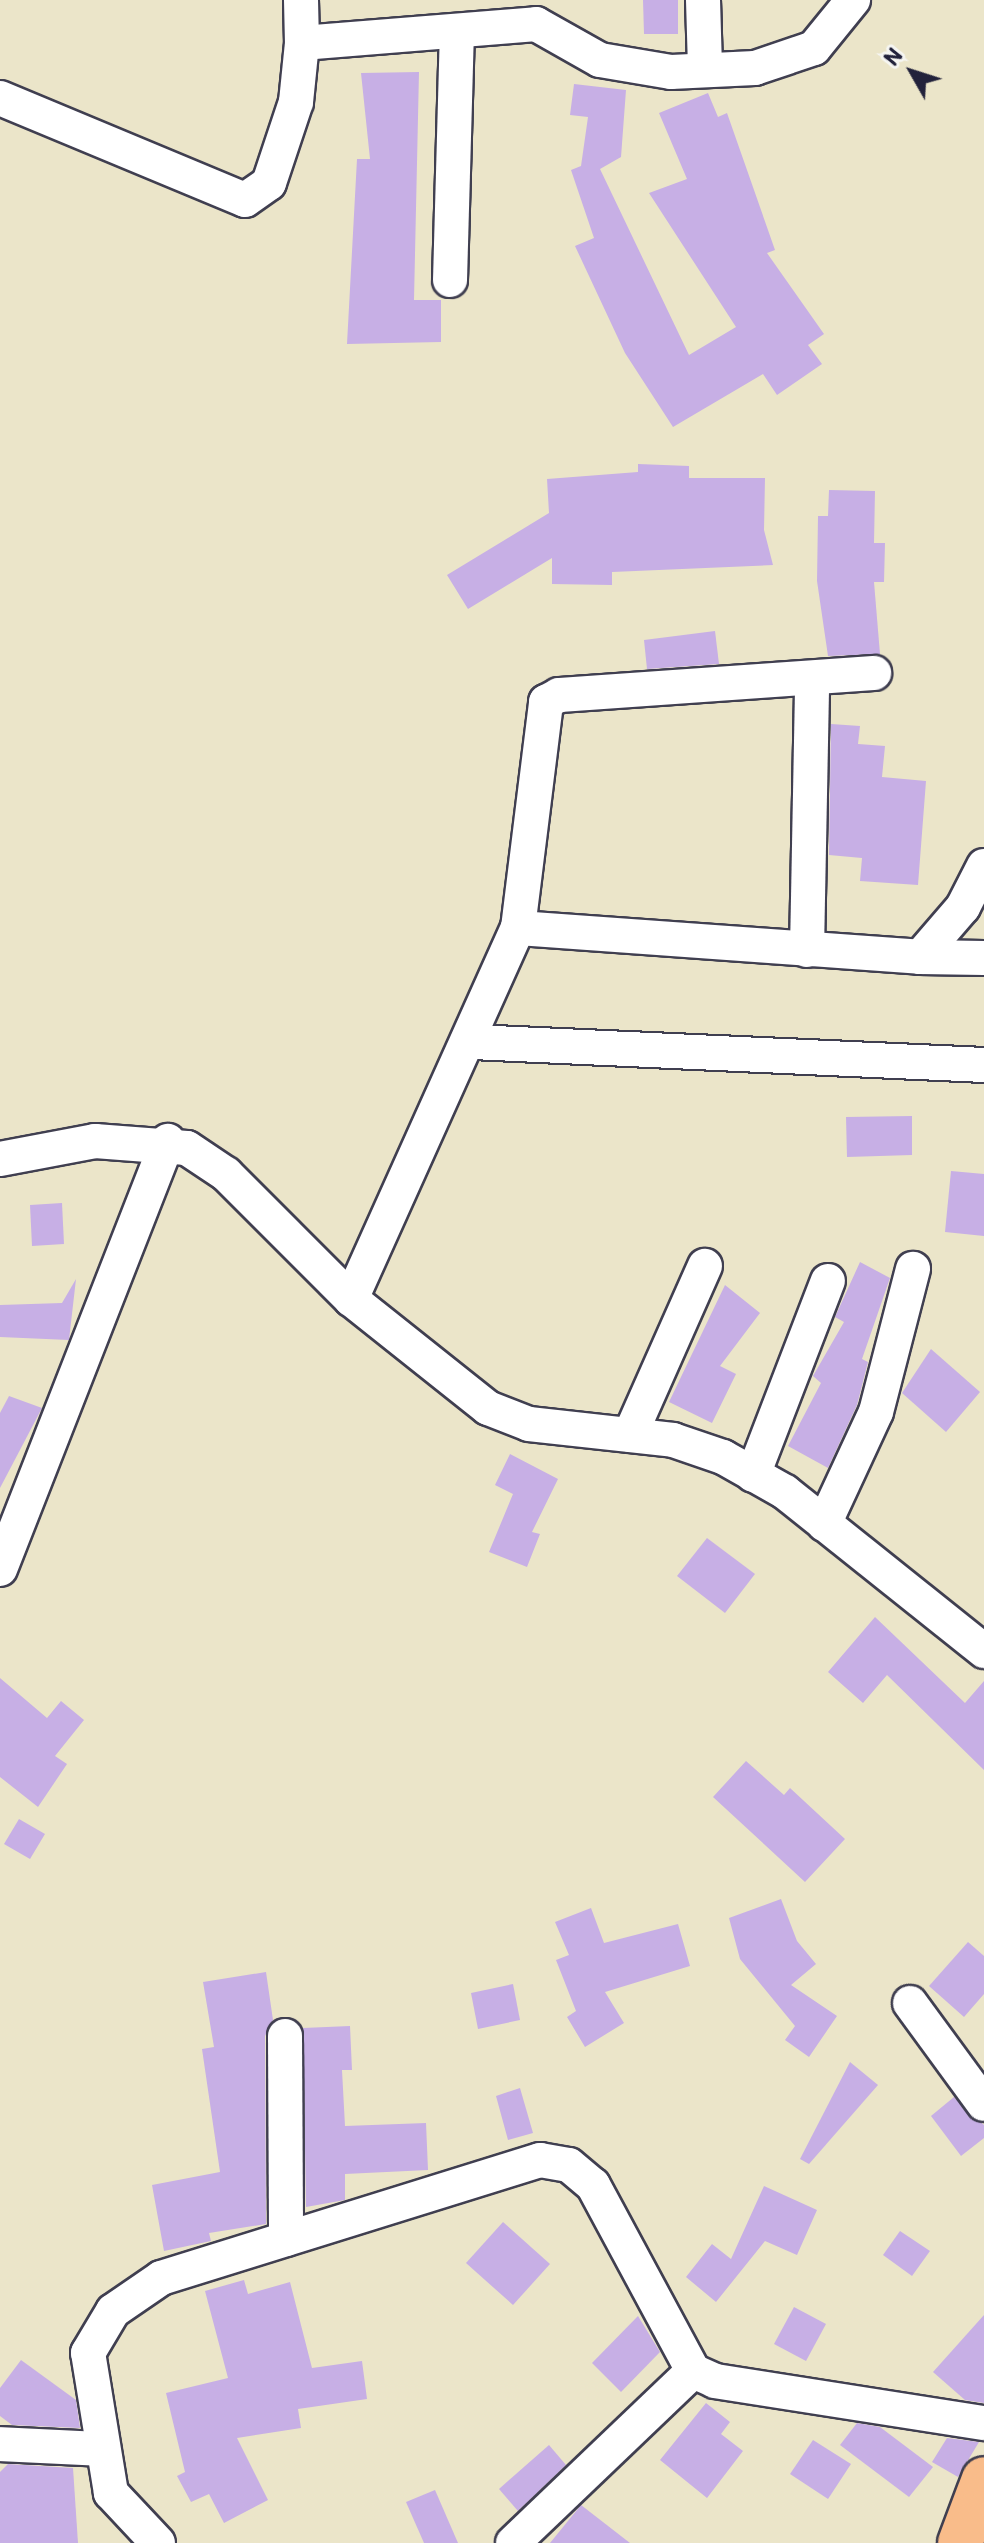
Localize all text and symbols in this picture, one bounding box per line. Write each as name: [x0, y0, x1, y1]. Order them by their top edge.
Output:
north arrow: [872, 32, 952, 112]
text: N: [878, 42, 908, 71]

